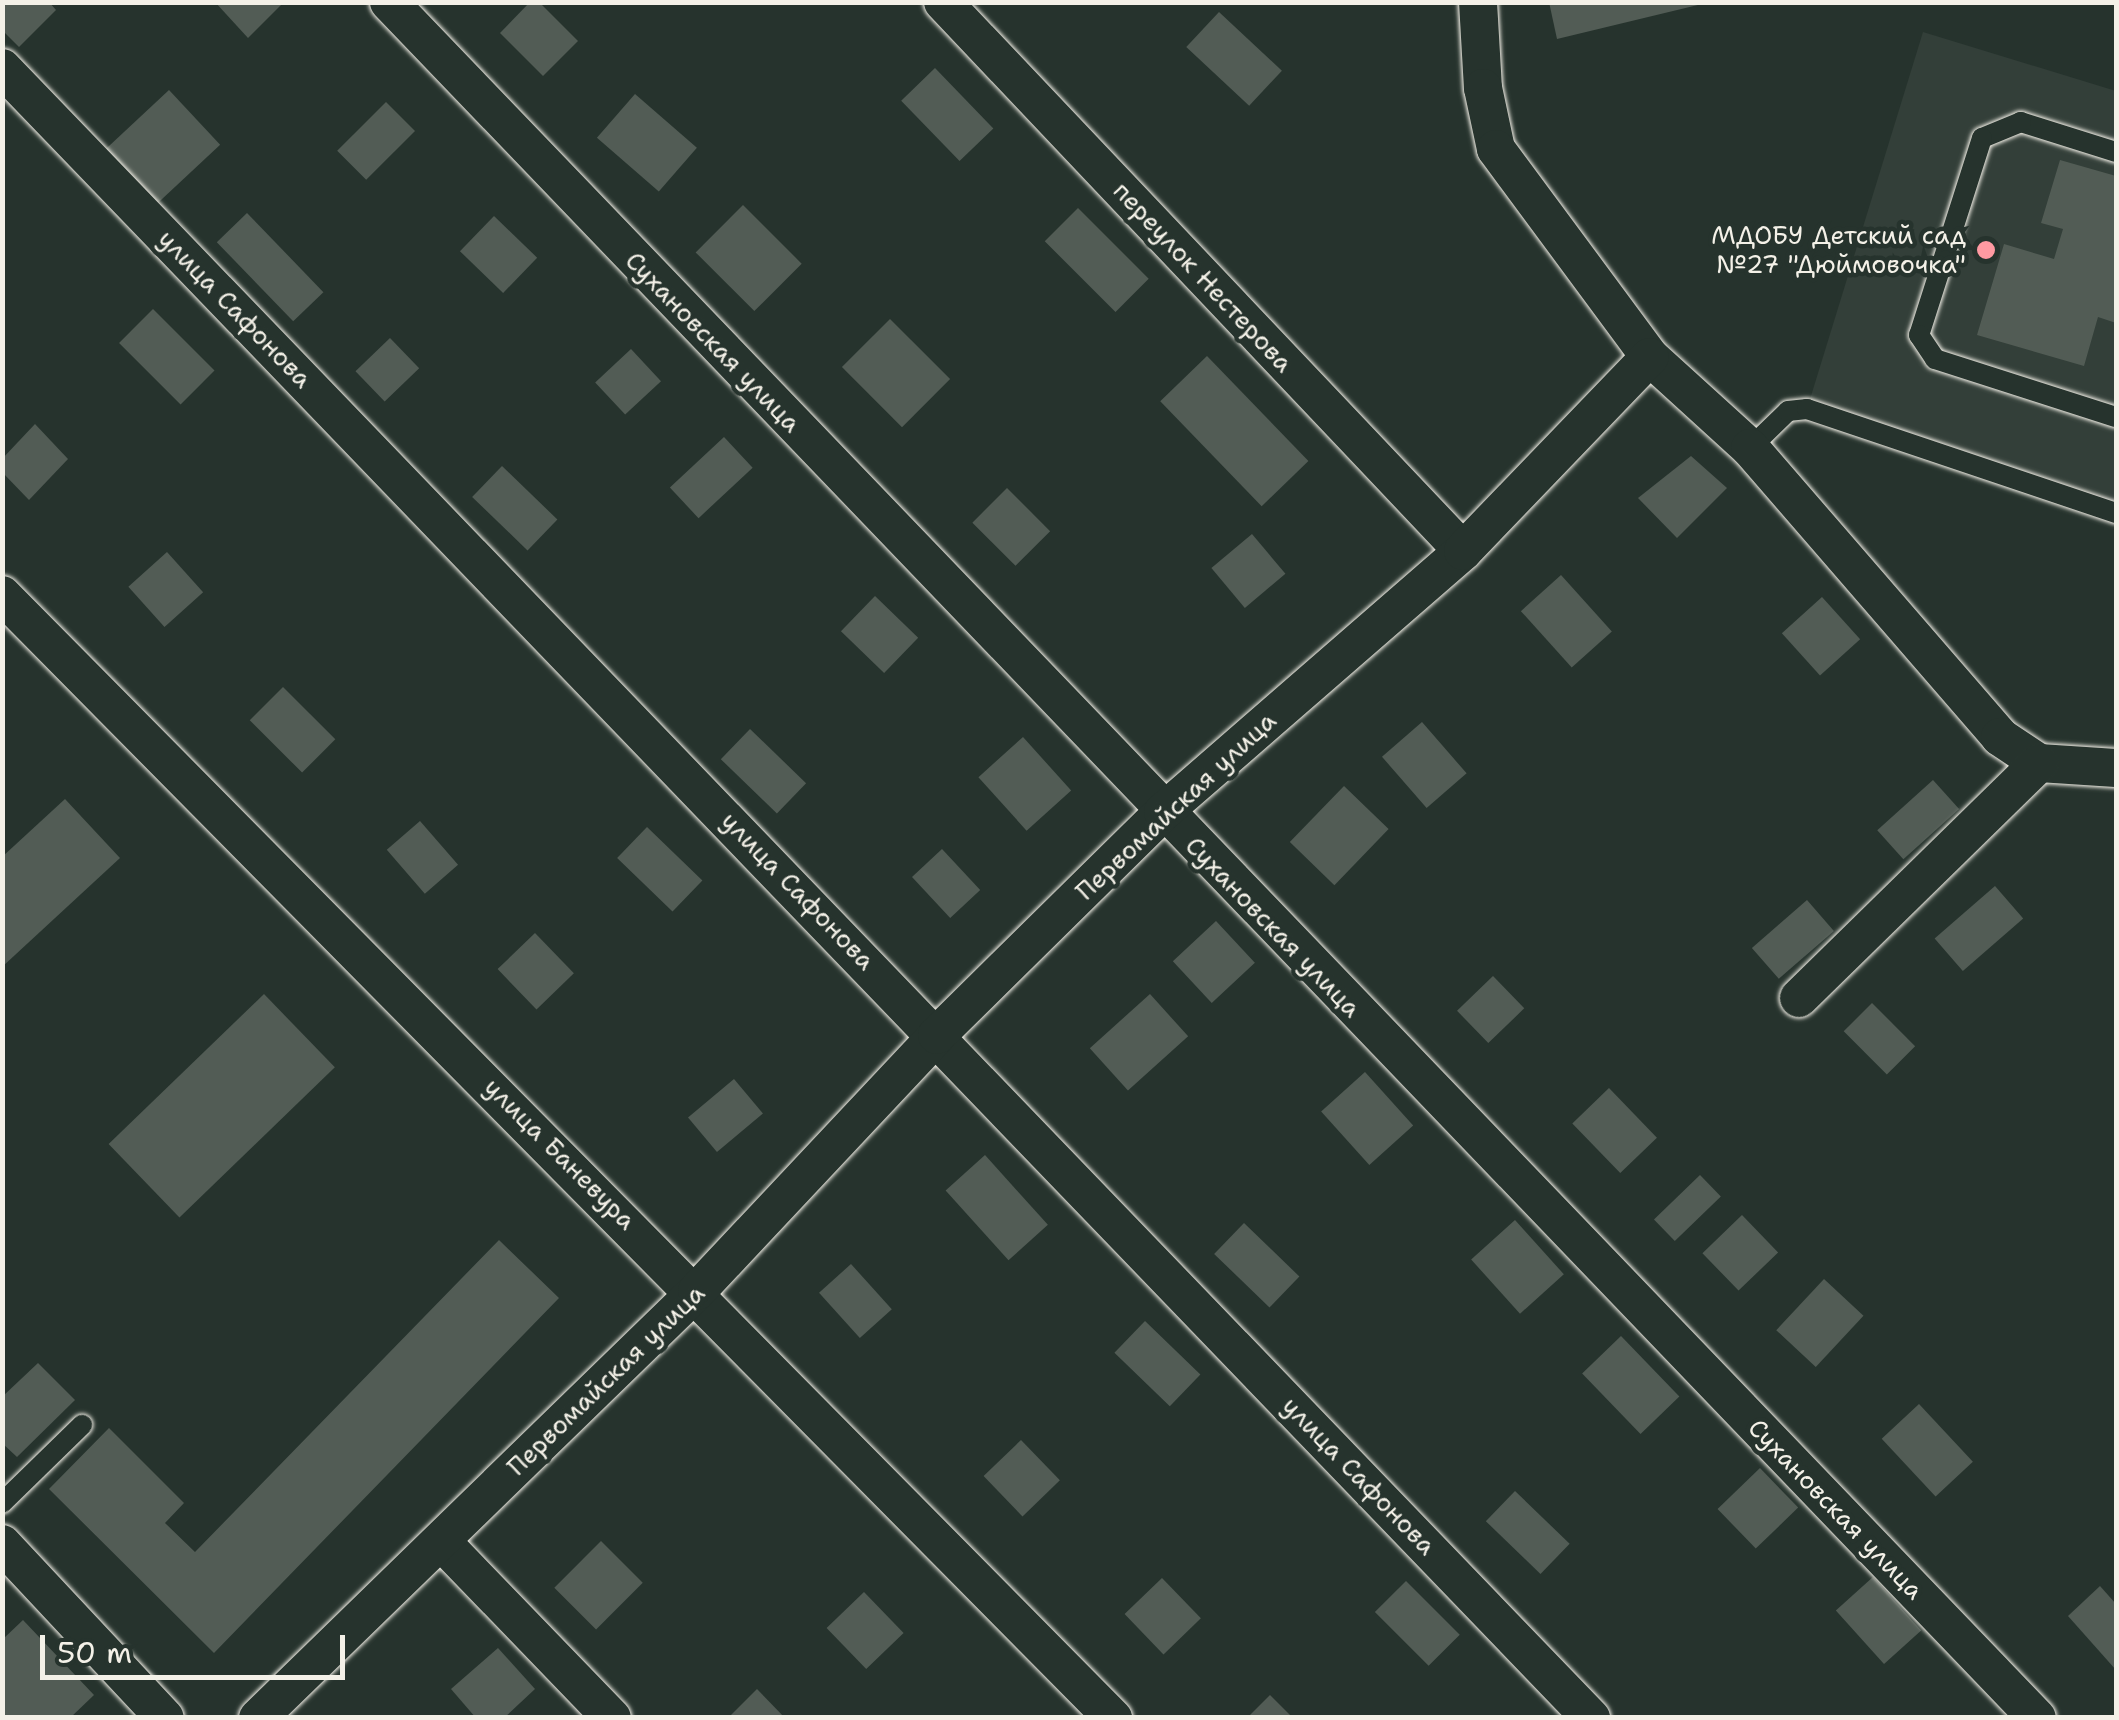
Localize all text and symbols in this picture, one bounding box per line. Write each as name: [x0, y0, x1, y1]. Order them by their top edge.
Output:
street label: переулок Нестерова: [1107, 176, 1299, 378]
place label: МДОБУ Детский сад №27 "Дюймовочка": [1711, 221, 1966, 280]
street label: улица Сафонова: [152, 224, 318, 394]
marker: МДОБУ Детский сад №27 "Дюймовочка": [1975, 239, 1997, 261]
street label: Сухановская улица: [619, 246, 807, 438]
street label: Первомайская улица: [1070, 706, 1282, 906]
street label: улица Сафонова: [715, 806, 881, 976]
street label: Сухановская улица: [1179, 831, 1367, 1023]
street label: улица Баневура: [478, 1072, 642, 1236]
street label: Первомайская улица: [501, 1278, 711, 1482]
street label: улица Сафонова: [1276, 1391, 1442, 1561]
street label: Сухановская улица: [1742, 1413, 1930, 1605]
scale bar: [45, 1615, 350, 1677]
text: 50 m: [57, 1632, 132, 1673]

